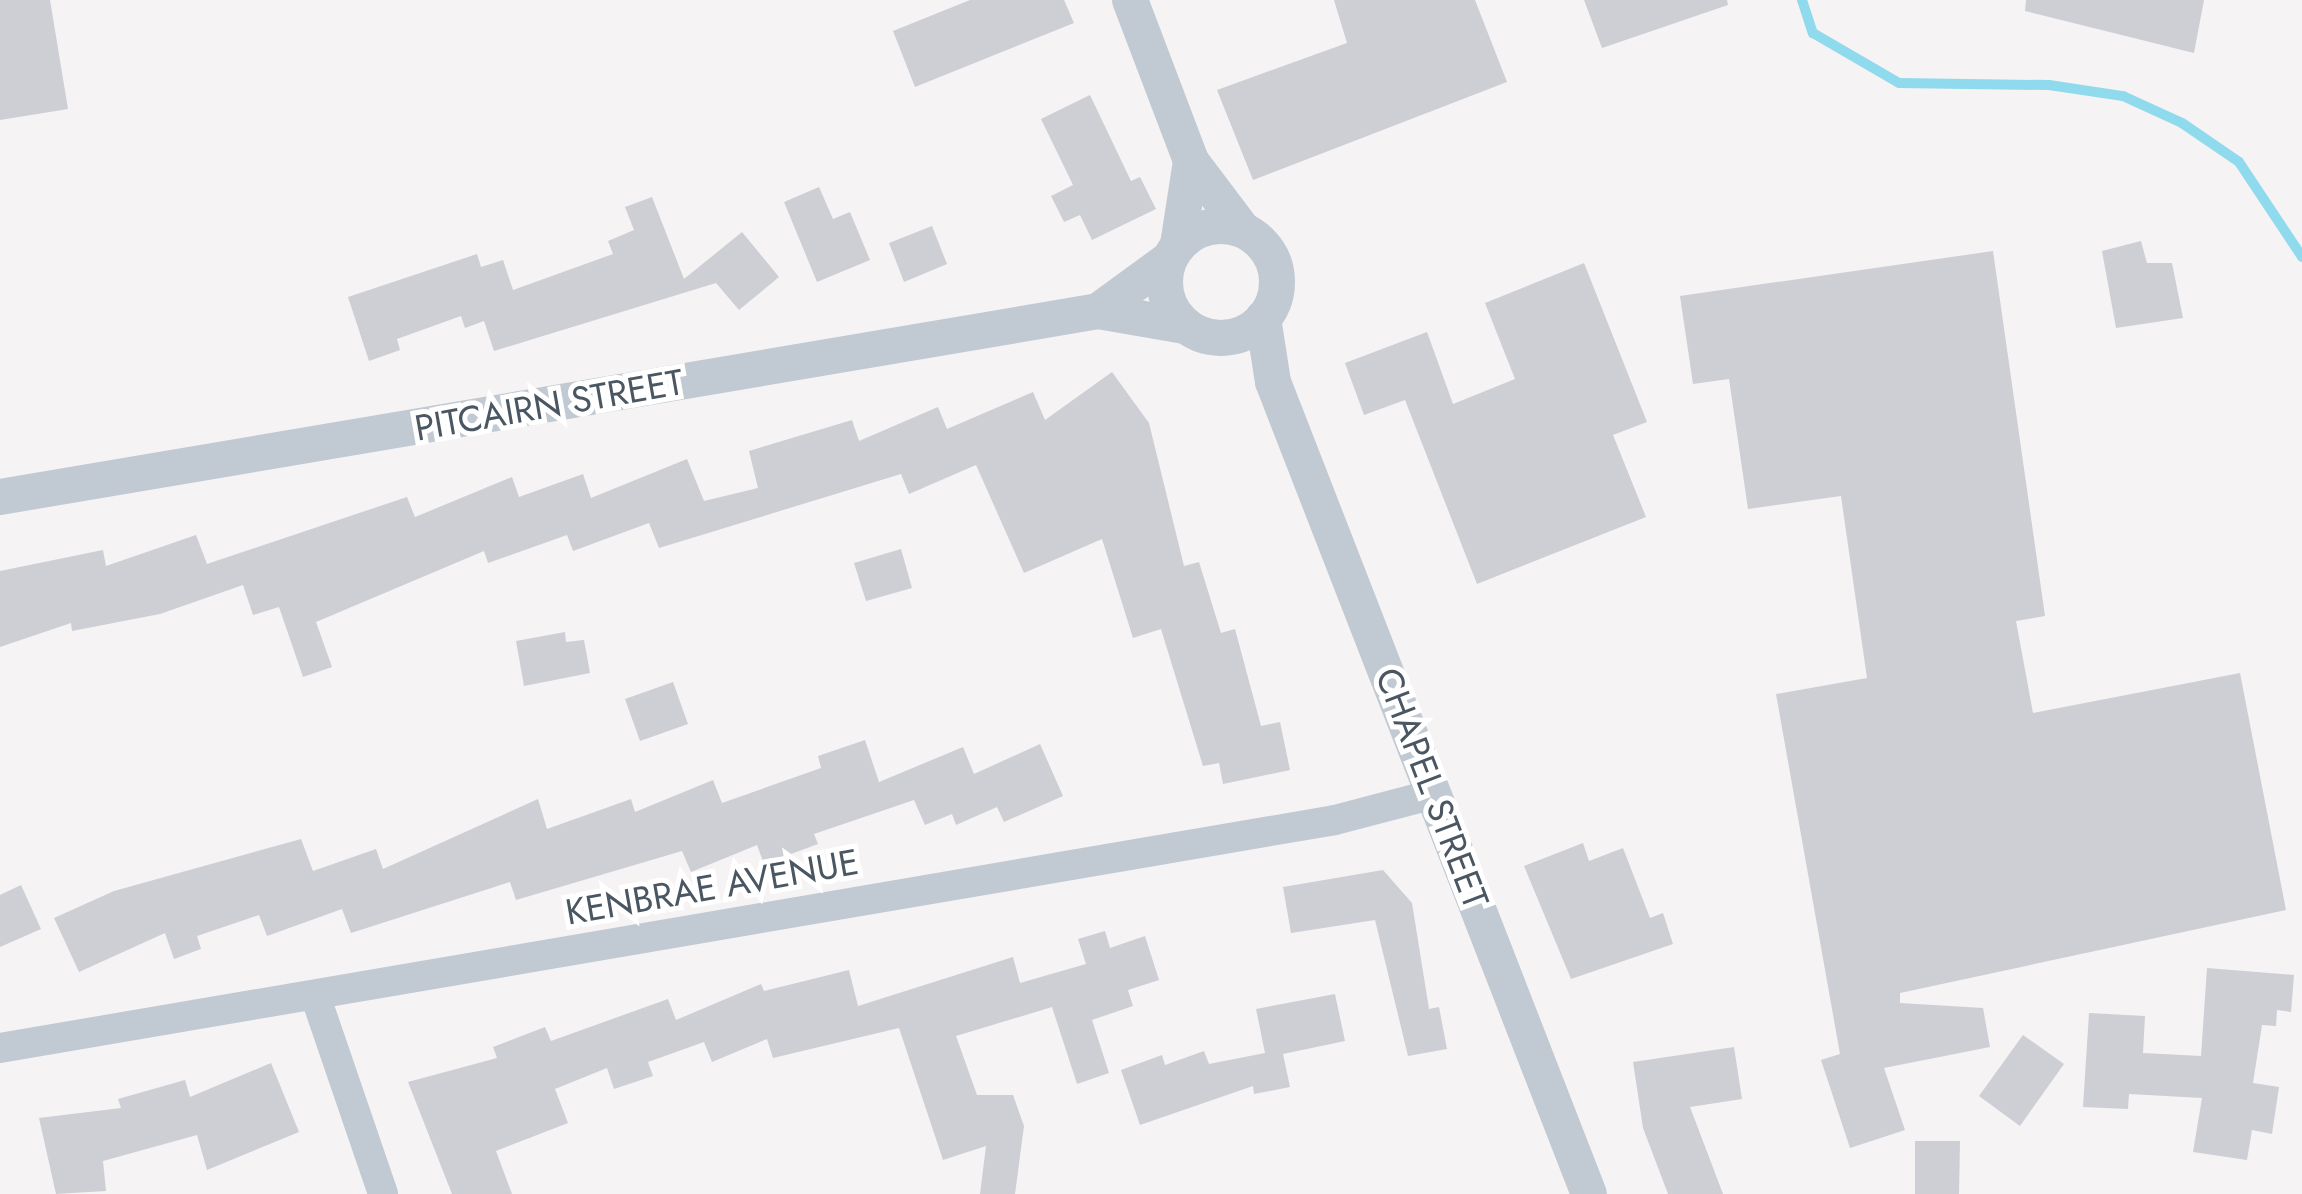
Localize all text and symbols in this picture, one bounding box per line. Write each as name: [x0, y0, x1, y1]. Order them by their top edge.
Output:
street label: PITCAIRN STREET: [411, 360, 687, 450]
street label: CHAPEL STREET: [1366, 662, 1498, 914]
street label: KENBRAE AVENUE: [562, 840, 862, 934]

